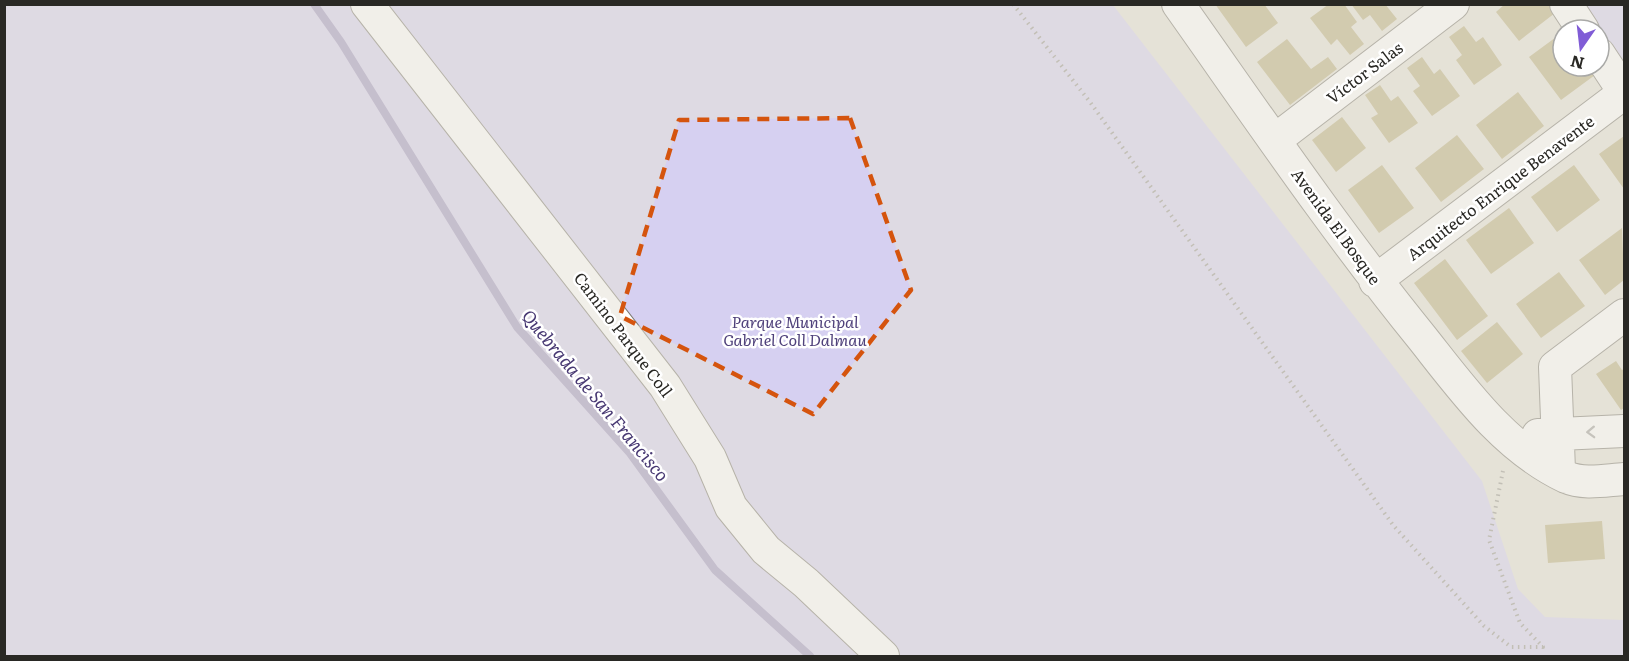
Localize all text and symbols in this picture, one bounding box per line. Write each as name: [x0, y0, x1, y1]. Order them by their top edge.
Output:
north arrow: [1551, 18, 1611, 78]
street label: Víctor Salas: [1321, 35, 1407, 109]
text: N: [1568, 50, 1587, 77]
street label: Arquitecto Enrique Benavente: [1401, 109, 1599, 265]
street label: Avenida El Bosque: [1287, 163, 1387, 289]
street label: Camino Parque Coll: [569, 266, 679, 402]
water label: Quebrada de San Francisco: [516, 303, 676, 487]
park label: Parque Municipal Gabriel Coll Dalmau: [723, 309, 867, 351]
one-way arrow: [1586, 426, 1595, 439]

